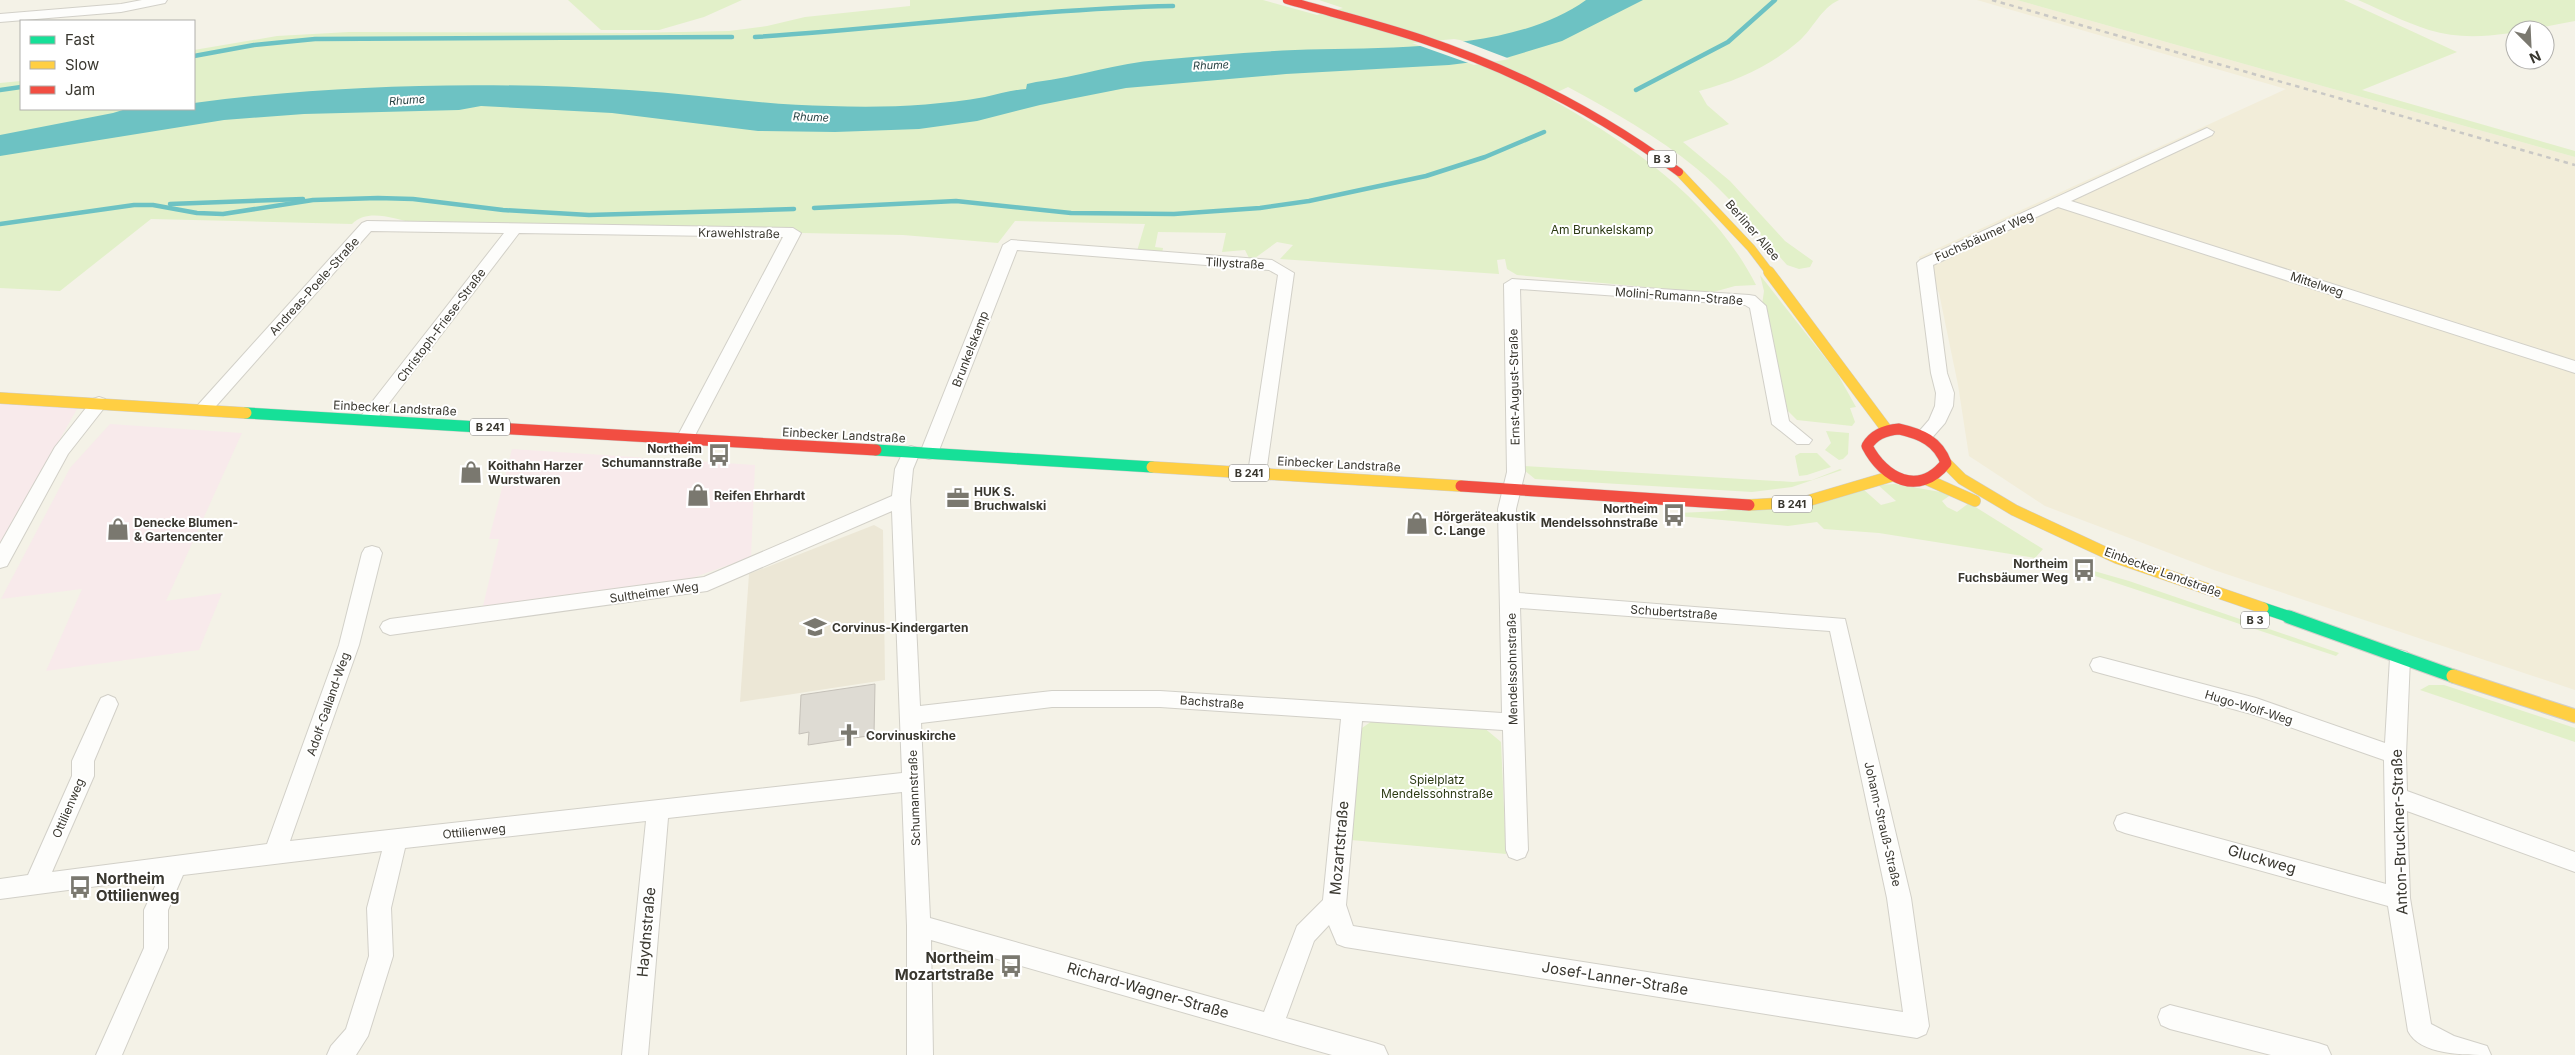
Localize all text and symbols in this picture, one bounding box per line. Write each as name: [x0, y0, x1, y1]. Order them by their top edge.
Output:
legend: [20, 20, 195, 110]
north arrow: [2505, 20, 2555, 70]
text: Fast: [65, 30, 95, 49]
text: N: [2527, 47, 2544, 67]
text: Slow: [65, 55, 99, 74]
water label: Rhume: [1193, 57, 1229, 73]
text: Jam: [65, 80, 95, 99]
water label: Rhume: [389, 92, 425, 108]
water label: Rhume: [793, 109, 829, 125]
road number: B 3: [1648, 150, 1676, 168]
street label: Berliner Allee: [1723, 197, 1783, 263]
street label: Fuchsbäumer Weg: [1932, 208, 2036, 264]
park label: Am Brunkelskamp: [1551, 222, 1653, 237]
street label: Krawehlstraße: [698, 225, 780, 241]
street label: Andreas-Poele-Straße: [266, 234, 362, 338]
street label: Tillystraße: [1205, 254, 1265, 272]
street label: Christoph-Friese-Straße: [393, 265, 489, 385]
street label: Mittelweg: [2288, 268, 2346, 300]
street label: Molini-Rumann-Straße: [1614, 284, 1744, 308]
street label: Brunkelskamp: [949, 309, 991, 389]
street label: Ernst-August-Straße: [1505, 328, 1523, 446]
street label: Einbecker Landstraße: [333, 397, 457, 419]
road number: B 241: [470, 418, 510, 436]
street label: Einbecker Landstraße: [782, 424, 906, 446]
place label: Northeim Schumannstraße: [601, 441, 702, 470]
bus stop icon: Northeim Schumannstraße: [706, 442, 732, 468]
street label: Einbecker Landstraße: [1277, 453, 1401, 475]
place label: Koithahn Harzer Wurstwaren: [488, 458, 583, 487]
shop icon: Koithahn Harzer Wurstwaren: [458, 459, 484, 485]
road number: B 241: [1229, 464, 1269, 482]
shop icon: Reifen Ehrhardt: [685, 482, 711, 508]
place label: HUK S. Bruchwalski: [974, 484, 1046, 513]
office icon: HUK S. Bruchwalski: [945, 485, 971, 511]
place label: Reifen Ehrhardt: [714, 488, 806, 503]
road number: B 241: [1772, 496, 1812, 512]
place label: Northeim Mendelssohnstraße: [1541, 501, 1658, 530]
bus stop icon: Northeim Mendelssohnstraße: [1661, 502, 1687, 528]
place label: Hörgeräteakustik C. Lange: [1434, 509, 1536, 538]
shop icon: Hörgeräteakustik C. Lange: [1404, 510, 1430, 536]
place label: Denecke Blumen- & Gartencenter: [134, 515, 238, 544]
shop icon: Denecke Blumen- & Gartencenter: [105, 516, 131, 542]
street label: Einbecker Landstraße: [2102, 544, 2224, 600]
place label: Northeim Fuchsbäumer Weg: [1958, 556, 2068, 585]
bus stop icon: Northeim Fuchsbäumer Weg: [2071, 557, 2097, 583]
street label: Sultheimer Weg: [609, 578, 699, 606]
street label: Schubertstraße: [1630, 601, 1718, 623]
road number: B 3: [2241, 612, 2269, 628]
street label: Mendelssohnstraße: [1504, 613, 1520, 725]
school or university icon: Corvinus-Kindergarten: [802, 614, 828, 640]
place label: Corvinus-Kindergarten: [832, 620, 968, 635]
street label: Adolf-Galland-Weg: [303, 650, 353, 758]
street label: Hugo-Wolf-Weg: [2203, 686, 2295, 728]
street label: Bachstraße: [1179, 692, 1245, 712]
church icon: Corvinuskirche: [836, 722, 862, 748]
place label: Corvinuskirche: [866, 728, 956, 743]
street label: Anton-Bruckner-Straße: [2387, 749, 2411, 915]
street label: Schumannstraße: [905, 750, 923, 846]
street label: Johann-Strauß-Straße: [1861, 760, 1905, 888]
park label: Spielplatz Mendelssohnstraße: [1381, 772, 1493, 801]
street label: Ottilienweg: [49, 776, 87, 840]
street label: Mozartstraße: [1325, 800, 1353, 896]
street label: Ottilienweg: [442, 820, 506, 842]
street label: Gluckweg: [2226, 840, 2298, 878]
place label: Northeim Ottilienweg: [96, 869, 179, 905]
bus stop icon: Northeim Ottilienweg: [67, 874, 93, 900]
street label: Haydnstraße: [633, 886, 659, 978]
place label: Northeim Mozartstraße: [895, 948, 994, 984]
bus stop icon: Northeim Mozartstraße: [998, 953, 1024, 979]
street label: Josef-Lanner-Straße: [1540, 957, 1690, 999]
street label: Richard-Wagner-Straße: [1065, 958, 1231, 1022]

